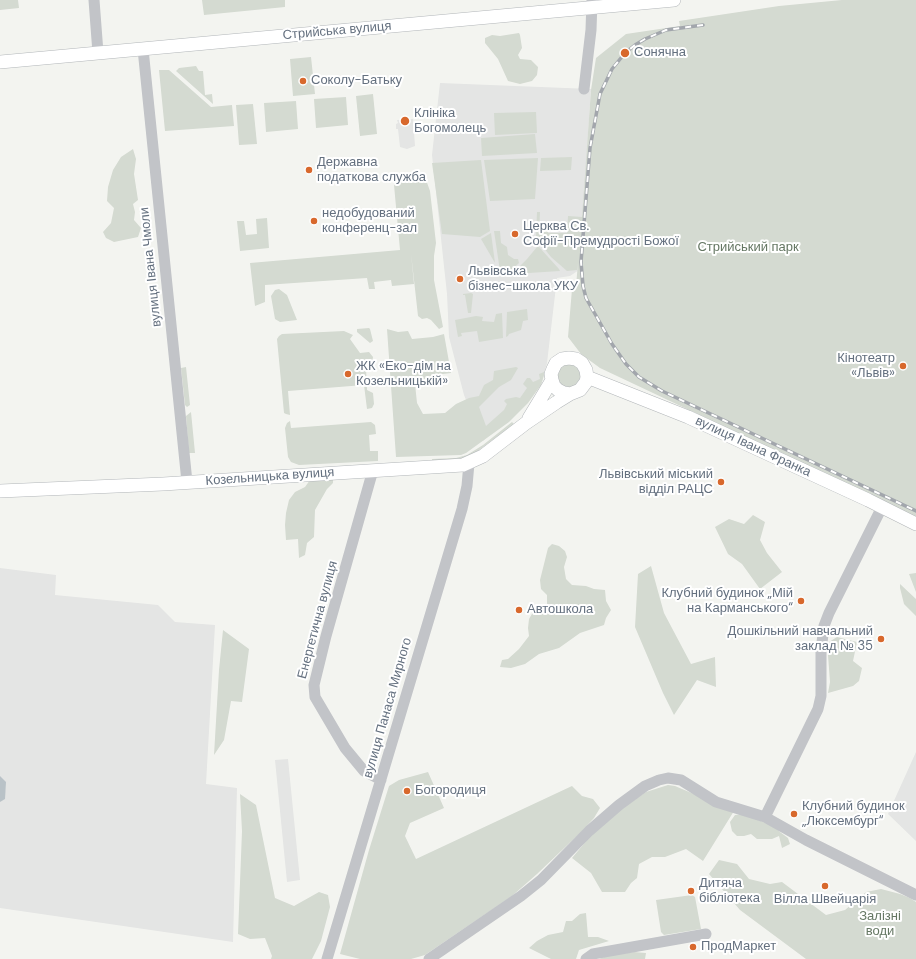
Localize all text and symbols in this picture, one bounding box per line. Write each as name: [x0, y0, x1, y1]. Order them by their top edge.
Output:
street label: Стрийська вулиця: [282, 18, 392, 44]
place label: Сонячна: [634, 45, 686, 61]
marker: Сонячна: [619, 47, 631, 59]
place label: Соколу-Батьку: [311, 73, 402, 89]
marker: Соколу-Батьку: [298, 76, 308, 86]
place label: Клініка Богомолець: [414, 106, 486, 137]
marker: Клініка Богомолець: [399, 115, 411, 127]
place label: Державна податкова служба: [317, 155, 426, 186]
marker: Державна податкова служба: [304, 165, 314, 175]
street label: вулиця Івана Чмоли: [137, 206, 165, 328]
place label: недобудований конференц-зал: [322, 206, 417, 237]
marker: недобудований конференц-зал: [309, 216, 319, 226]
place label: Церква Св. Софії-Премудрості Божої: [523, 219, 679, 250]
marker: Церква Св. Софії-Премудрості Божої: [510, 229, 520, 239]
park label: Стрийський парк: [697, 240, 799, 256]
place label: Львівська бізнес-школа УКУ: [468, 264, 578, 295]
marker: Львівська бізнес-школа УКУ: [455, 274, 465, 284]
place label: Кінотеатр «Львів»: [837, 351, 895, 382]
place label: ЖК «Еко-дім на Козельницькій»: [356, 359, 451, 390]
marker: Кінотеатр «Львів»: [898, 361, 908, 371]
marker: ЖК «Еко-дім на Козельницькій»: [343, 369, 353, 379]
street label: вулиця Івана Франка: [693, 413, 813, 481]
street label: Козельницька вулиця: [205, 465, 335, 489]
place label: Львівський міський відділ РАЦС: [599, 467, 713, 498]
marker: Львівський міський відділ РАЦС: [716, 477, 726, 487]
street label: Енергетична вулиця: [295, 559, 341, 681]
place label: Клубний будинок „Мій на Карманського“: [661, 586, 793, 617]
marker: Клубний будинок „Мій на Карманського“: [796, 596, 806, 606]
place label: Автошкола: [527, 602, 593, 618]
marker: Автошкола: [514, 605, 524, 615]
place label: Дошкільний навчальний заклад № 35: [728, 624, 873, 655]
marker: Дошкільний навчальний заклад № 35: [876, 634, 886, 644]
street label: вулиця Панаса Мирного: [360, 636, 416, 780]
place label: Богородиця: [415, 783, 486, 799]
marker: Богородиця: [402, 786, 412, 796]
place label: Клубний будинок „Люксембург“: [802, 799, 905, 830]
marker: Клубний будинок „Люксембург“: [789, 809, 799, 819]
place label: Дитяча бібліотека: [699, 876, 760, 907]
marker: Вілла Швейцарія: [820, 881, 830, 891]
marker: Дитяча бібліотека: [686, 886, 696, 896]
place label: Вілла Швейцарія: [774, 892, 876, 908]
park label: Залізні води: [859, 909, 901, 940]
place label: ПродМаркет: [701, 939, 776, 955]
marker: ПродМаркет: [688, 942, 698, 952]

